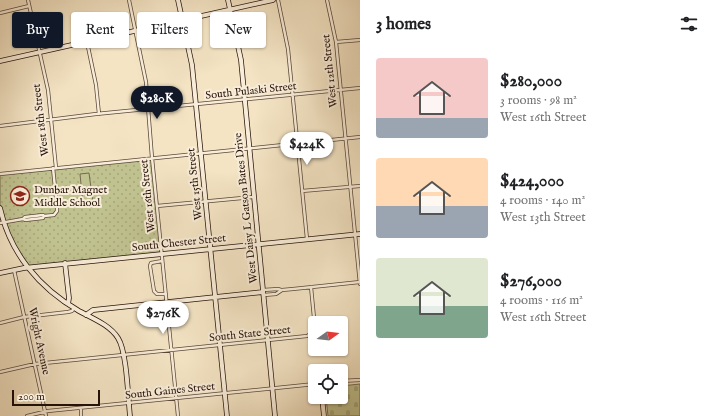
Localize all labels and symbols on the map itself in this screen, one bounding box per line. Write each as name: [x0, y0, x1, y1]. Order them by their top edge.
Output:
street label: West 12th Street: [319, 33, 341, 108]
street label: South Pulaski Street: [205, 79, 297, 103]
street label: West 18th Street: [30, 83, 52, 157]
pin: $280K: [129, 86, 185, 120]
street label: West Daisy L Gatson Bates Drive: [231, 132, 261, 284]
pin: $424K: [279, 132, 335, 166]
street label: West 15th Street: [184, 147, 206, 221]
street label: West 16th Street: [137, 159, 159, 233]
place label: Dunbar Magnet Middle School: [34, 183, 107, 210]
school or university icon: Dunbar Magnet Middle School: [9, 185, 31, 207]
street label: South Chester Street: [131, 231, 227, 255]
pin: $276K: [135, 301, 191, 335]
street label: Wright Avenue: [25, 306, 53, 376]
north arrow: [308, 316, 348, 356]
street label: South State Street: [209, 323, 292, 345]
street label: South Gaines Street: [124, 379, 216, 403]
scale bar: [12, 388, 100, 407]

